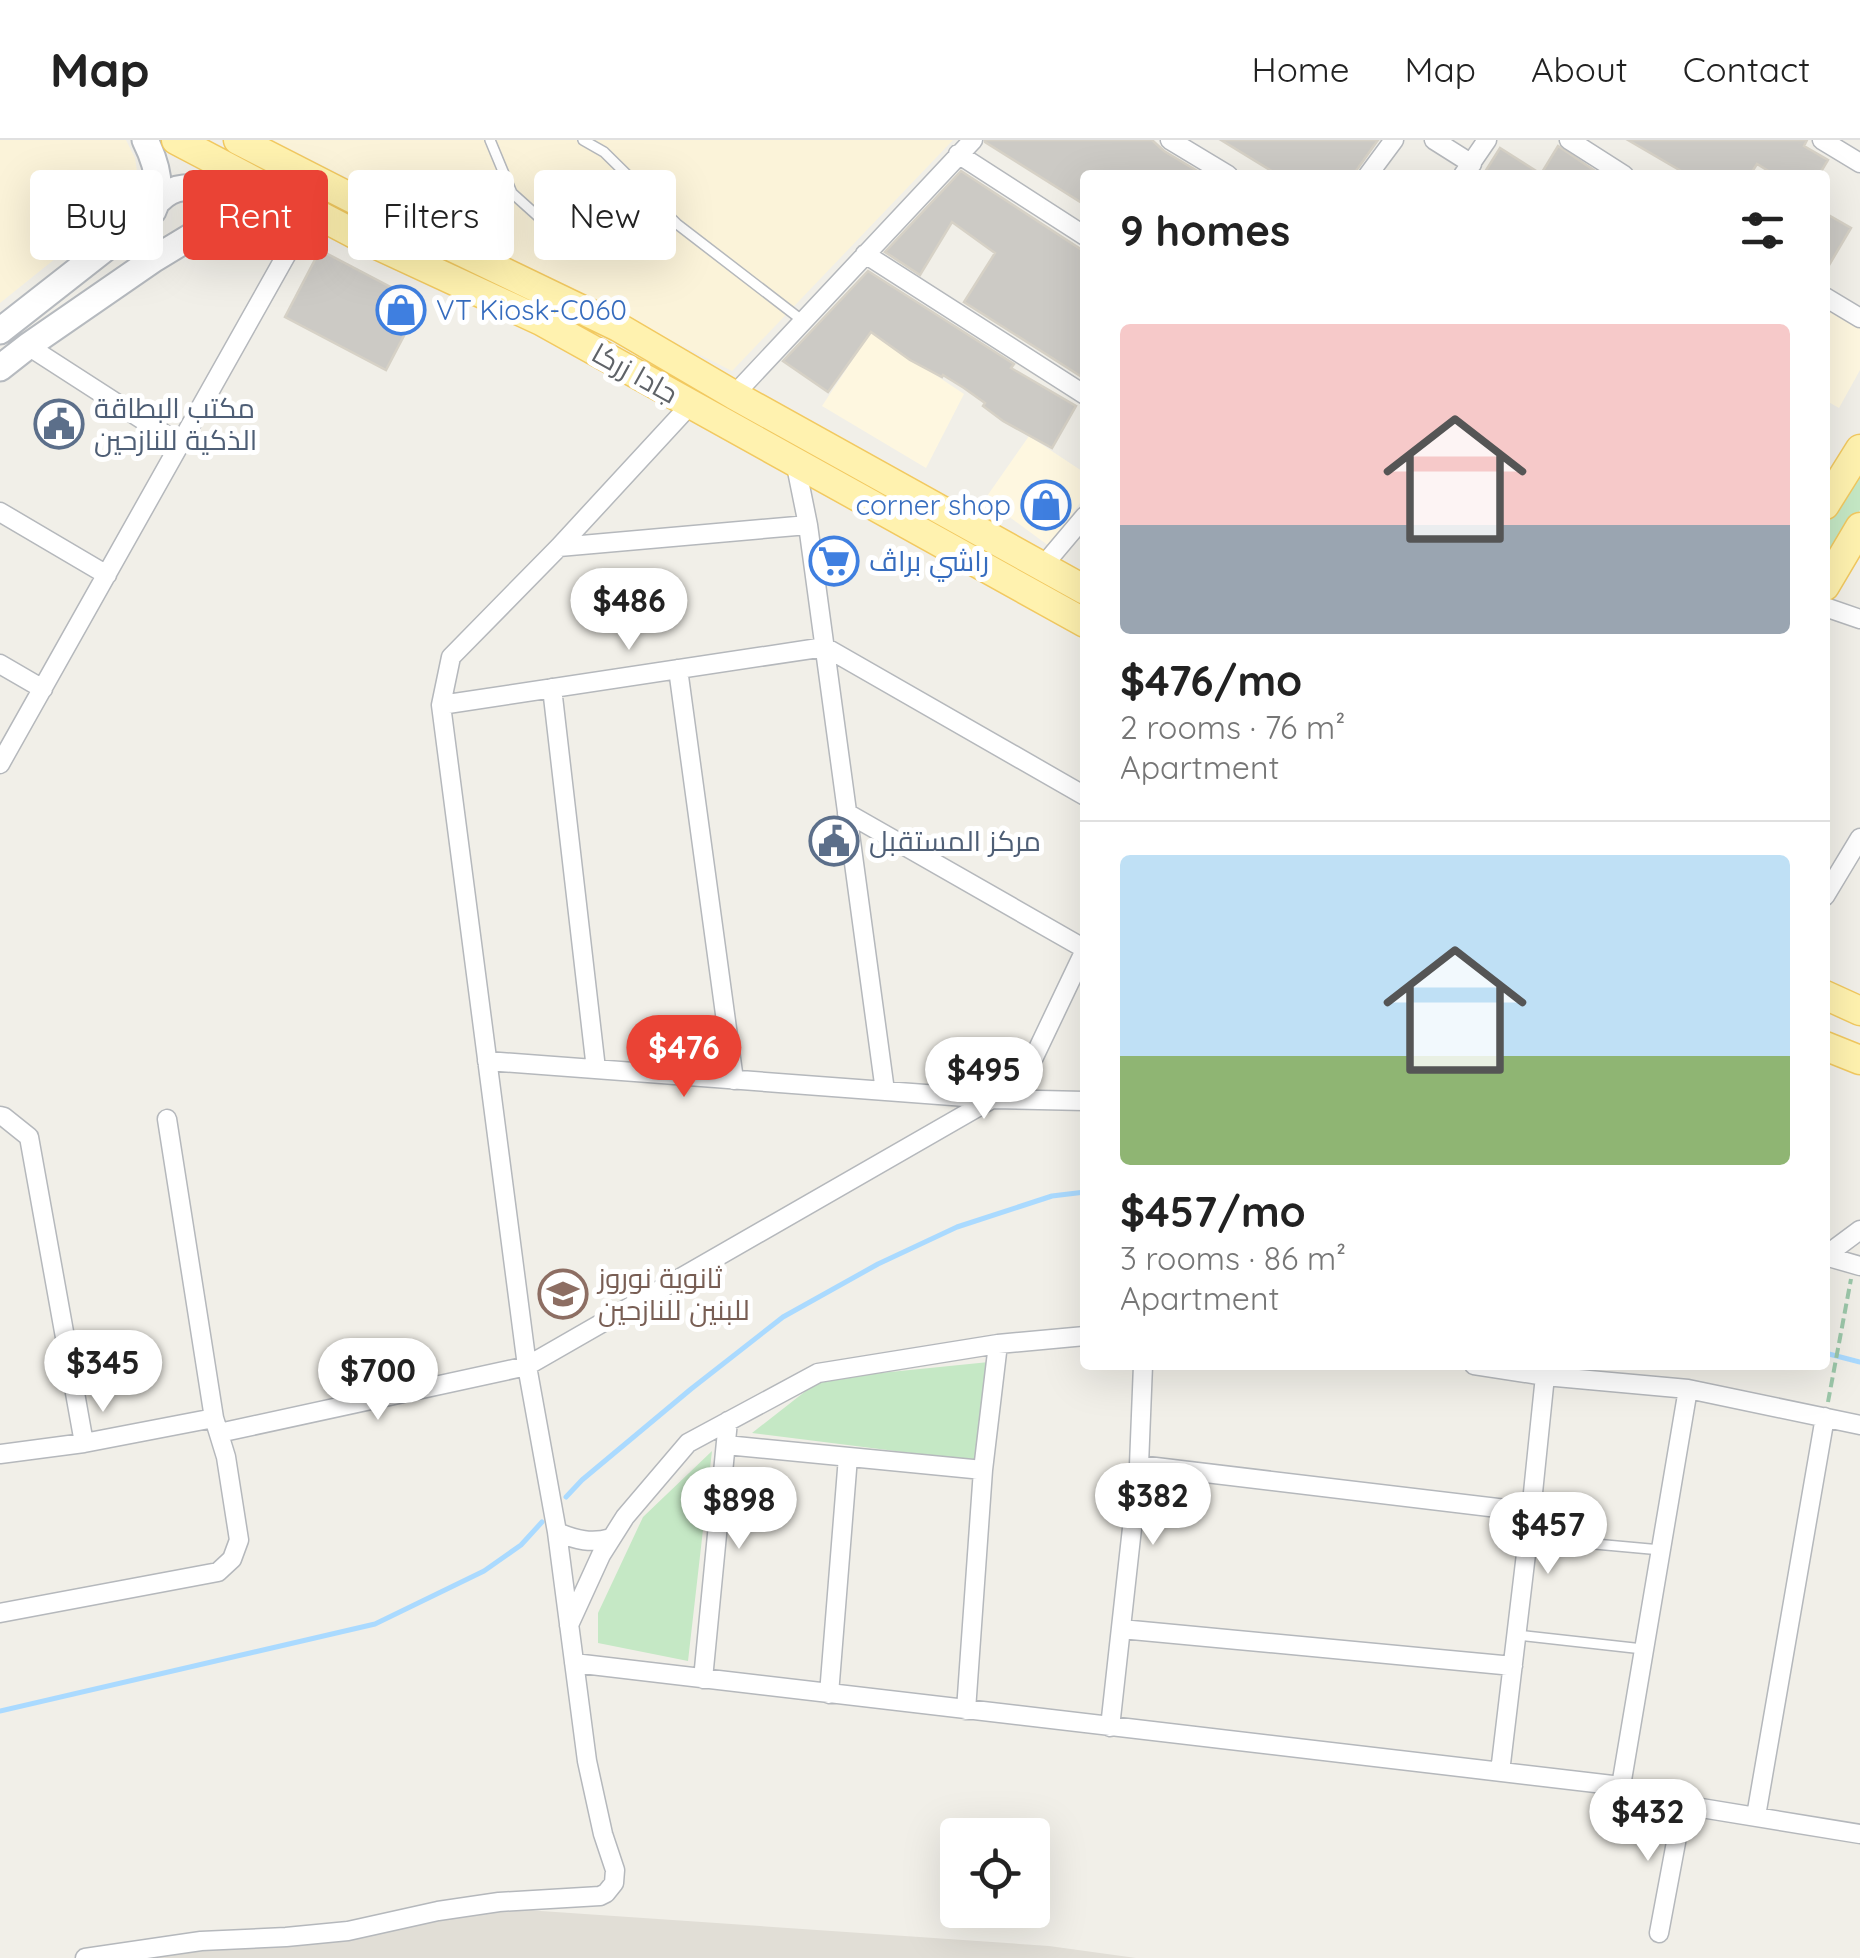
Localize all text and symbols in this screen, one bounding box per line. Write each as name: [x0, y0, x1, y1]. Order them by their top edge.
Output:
text: Map: [50, 39, 150, 99]
text: Home: [1252, 47, 1350, 91]
text: Map: [1405, 47, 1476, 91]
text: About: [1531, 47, 1628, 91]
text: Contact: [1683, 47, 1810, 91]
chip: Buy: [30, 170, 163, 260]
chip: Rent: [183, 170, 328, 260]
chip: Filters: [348, 170, 514, 260]
chip: New: [534, 170, 676, 260]
icon: filters: [1735, 203, 1790, 258]
text: 9 homes: [1120, 204, 1290, 257]
shop icon: VT Kiosk-C060: [375, 284, 427, 336]
place label: VT Kiosk-C060: [436, 292, 627, 327]
street label: جادا زرکا: [586, 335, 684, 410]
icon: home: [1365, 389, 1545, 569]
place label: مكتب البطاقة الذكية للنازحين: [94, 390, 257, 457]
public building icon: مكتب البطاقة الذكية للنازحين: [33, 398, 85, 450]
shop icon: corner shop: [1020, 479, 1072, 531]
place label: corner shop: [855, 487, 1011, 522]
supermarket icon: راشي براڤ: [808, 535, 860, 587]
place label: راشي براڤ: [869, 543, 989, 582]
pin: $486: [570, 568, 688, 653]
text: $486: [592, 580, 666, 620]
text: $476/mo: [1120, 654, 1302, 707]
text: 2 rooms · 76 m²: [1120, 707, 1345, 747]
text: Apartment: [1120, 747, 1279, 787]
public building icon: مركز المستقبل: [808, 815, 860, 867]
place label: مركز المستقبل: [869, 823, 1041, 858]
icon: home: [1365, 920, 1545, 1100]
pin: $476: [625, 1015, 743, 1100]
text: $476: [648, 1027, 720, 1067]
pin: $495: [925, 1037, 1043, 1122]
text: $495: [947, 1049, 1021, 1089]
text: $457/mo: [1120, 1185, 1306, 1238]
text: 3 rooms · 86 m²: [1120, 1238, 1346, 1278]
place label: ثانوية نوروز للبنين للنازحين: [596, 1260, 750, 1327]
school or university icon: ثانوية نوروز للبنين للنازحين: [537, 1268, 589, 1320]
text: Apartment: [1120, 1278, 1279, 1318]
pin: $345: [44, 1330, 162, 1415]
pin: $700: [319, 1338, 437, 1423]
text: $345: [66, 1342, 140, 1382]
text: $700: [340, 1350, 416, 1390]
pin: $382: [1094, 1463, 1212, 1548]
pin: $898: [680, 1467, 798, 1552]
text: $382: [1117, 1475, 1189, 1515]
text: $898: [703, 1479, 775, 1519]
pin: $457: [1489, 1492, 1607, 1577]
text: $457: [1511, 1504, 1585, 1544]
pin: $432: [1589, 1779, 1707, 1864]
text: $432: [1611, 1791, 1685, 1831]
map controls: [940, 1818, 1050, 1928]
button: locate: [940, 1818, 1050, 1928]

